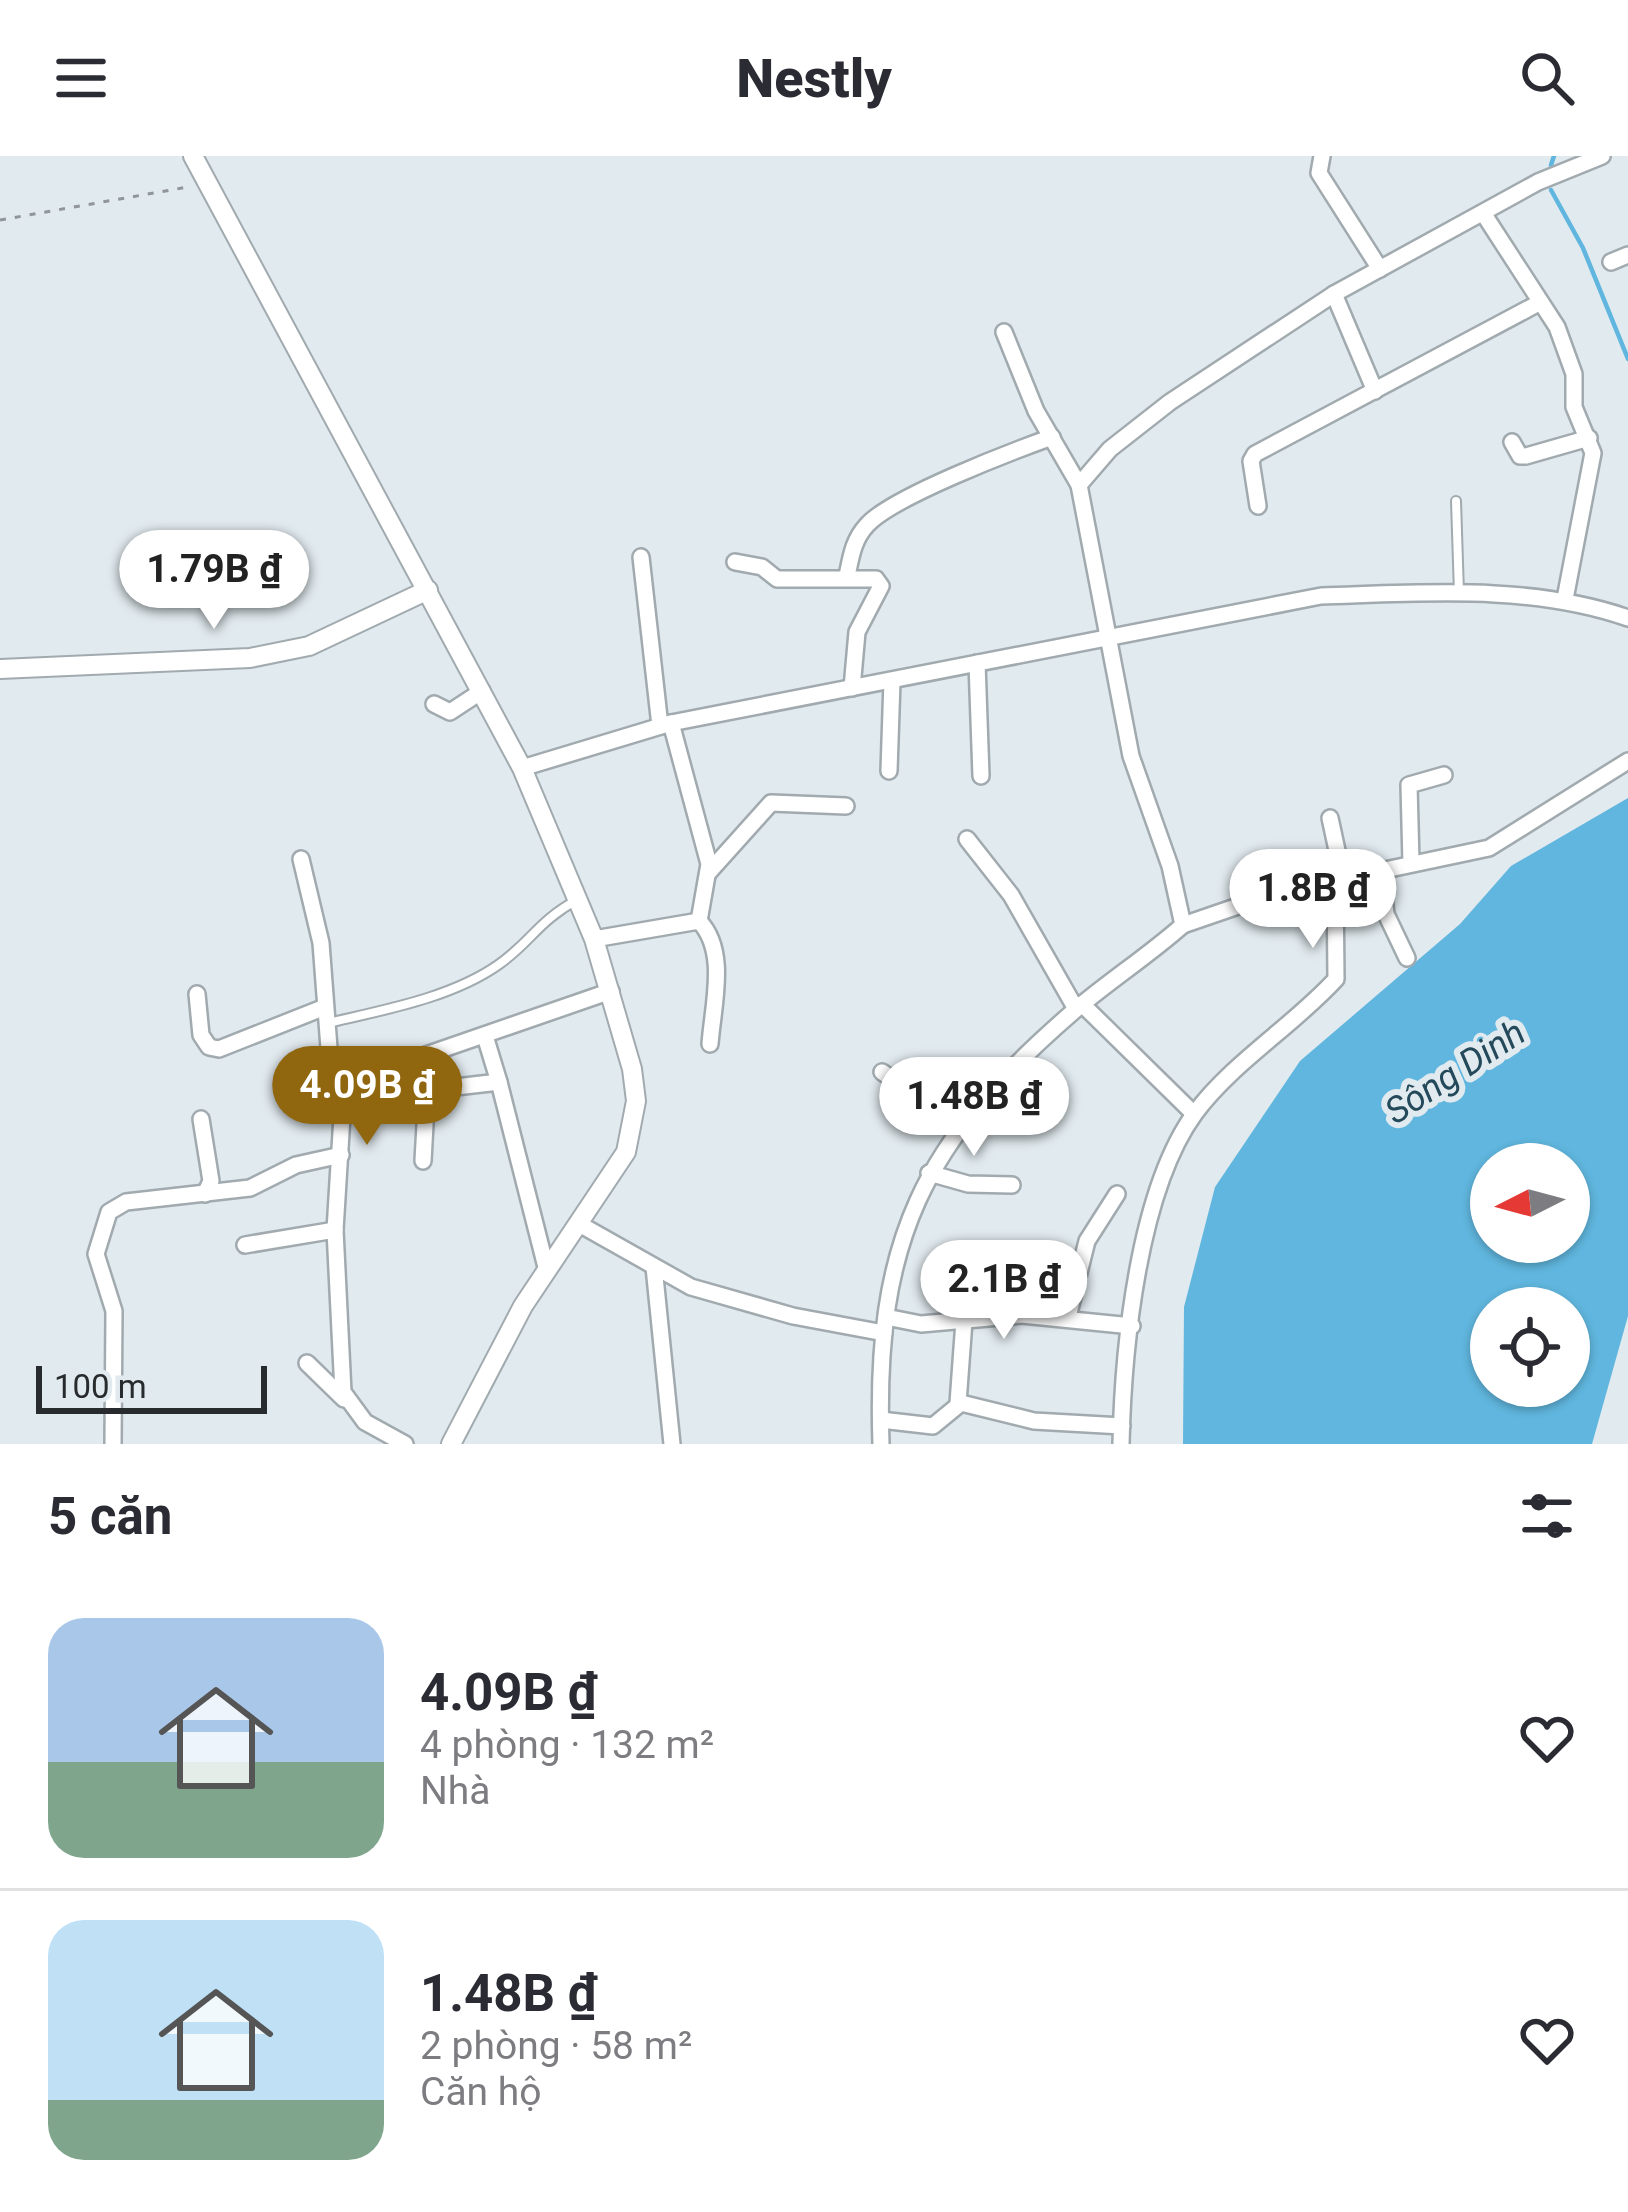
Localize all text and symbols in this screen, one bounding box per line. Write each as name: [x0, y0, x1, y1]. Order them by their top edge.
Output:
icon: menu: [48, 45, 114, 111]
icon: search: [1514, 45, 1580, 111]
text: Nestly: [736, 47, 892, 110]
pin: 1.79B ₫: [103, 530, 325, 632]
text: 1.79B ₫: [146, 546, 282, 592]
pin: 1.8B ₫: [1215, 849, 1411, 951]
text: 1.8B ₫: [1256, 865, 1370, 911]
water label: Sông Dinh: [1377, 1011, 1533, 1133]
pin: 4.09B ₫: [256, 1046, 478, 1148]
pin: 1.48B ₫: [863, 1057, 1085, 1159]
text: 4.09B ₫: [299, 1062, 435, 1108]
text: 1.48B ₫: [906, 1073, 1042, 1119]
north arrow: [1470, 1143, 1590, 1263]
map controls: [1470, 1143, 1590, 1407]
pin: 2.1B ₫: [906, 1240, 1102, 1342]
text: 2.1B ₫: [947, 1256, 1061, 1302]
button: locate: [1470, 1287, 1590, 1407]
scale bar: [36, 1360, 267, 1413]
text: 100 m: [54, 1367, 147, 1406]
icon: filters: [1514, 1483, 1580, 1549]
text: 5 căn: [48, 1487, 172, 1546]
text: 4.09B ₫: [420, 1663, 597, 1722]
icon: home: [144, 1666, 288, 1810]
icon: heart: [1514, 1705, 1580, 1771]
text: 4 phòng · 132 m²: [420, 1722, 714, 1768]
text: Nhà: [420, 1768, 491, 1814]
text: 1.48B ₫: [420, 1964, 597, 2023]
icon: home: [144, 1968, 288, 2112]
icon: heart: [1514, 2007, 1580, 2073]
text: 2 phòng · 58 m²: [420, 2023, 692, 2069]
text: Căn hộ: [420, 2069, 542, 2115]

